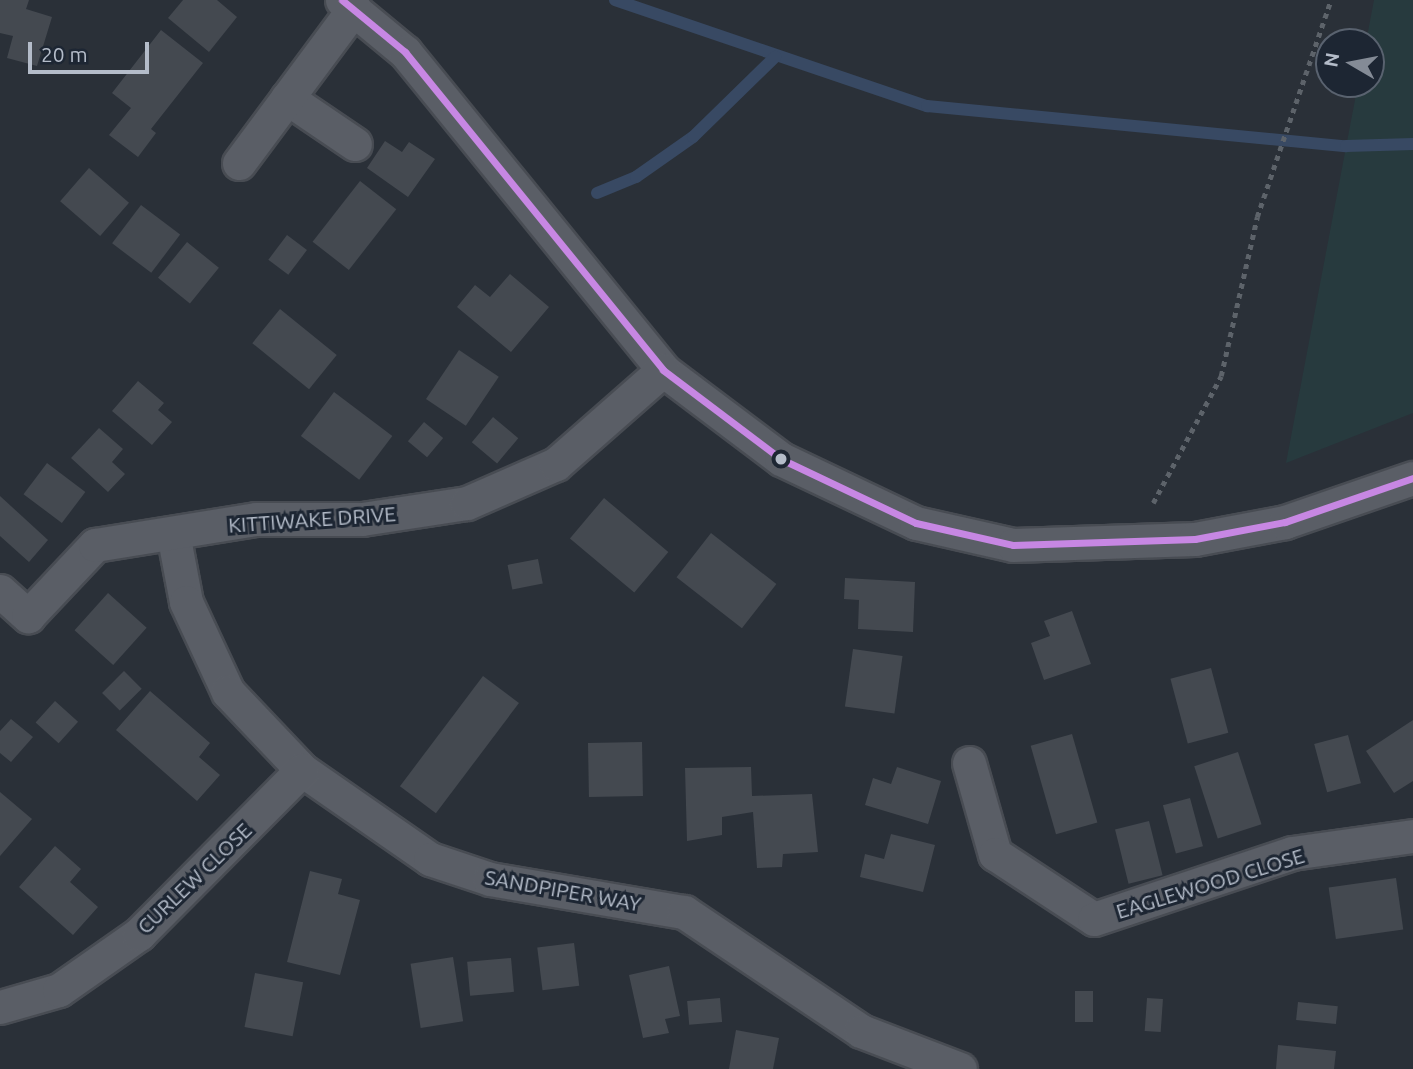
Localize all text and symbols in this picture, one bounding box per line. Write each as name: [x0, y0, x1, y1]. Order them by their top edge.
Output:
scale bar: [32, 28, 152, 72]
north arrow: [1315, 28, 1385, 98]
text: 20 m: [41, 42, 88, 66]
text: N: [1319, 51, 1343, 69]
unlabelled marker: [774, 452, 788, 466]
street label: KITTIWAKE DRIVE: [227, 501, 397, 537]
street label: CURLEW CLOSE: [132, 817, 256, 939]
street label: EAGLEWOOD CLOSE: [1113, 842, 1307, 924]
street label: SANDPIPER WAY: [483, 864, 643, 916]

